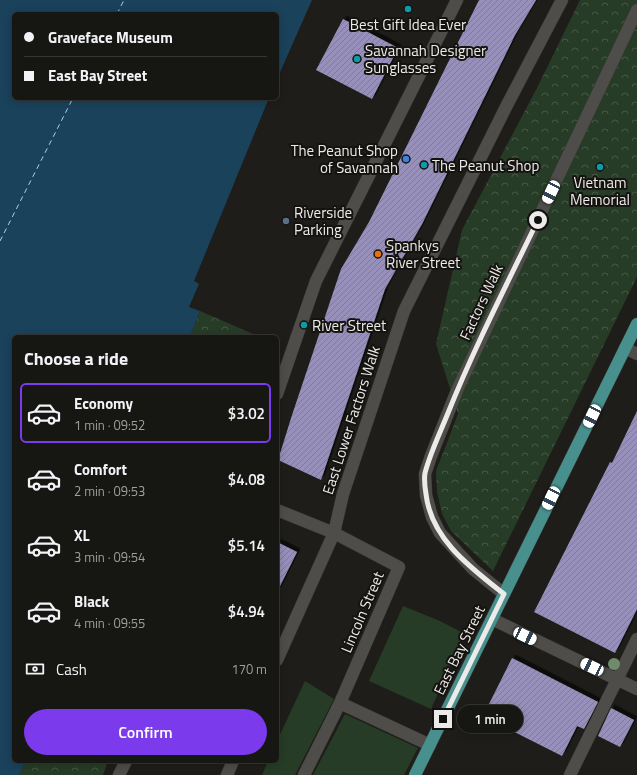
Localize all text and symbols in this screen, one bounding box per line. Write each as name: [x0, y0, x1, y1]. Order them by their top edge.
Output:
marker: Best Gift Idea Ever: [403, 4, 413, 14]
place label: Best Gift Idea Ever: [350, 13, 466, 36]
text: Graveface Museum: [48, 26, 173, 49]
place label: Savannah Designer Sunglasses: [365, 39, 486, 79]
marker: Savannah Designer Sunglasses: [352, 54, 362, 64]
text: East Bay Street: [48, 64, 147, 87]
place label: The Peanut Shop of Savannah: [291, 139, 398, 179]
marker: The Peanut Shop of Savannah: [401, 154, 411, 164]
place label: The Peanut Shop: [432, 154, 539, 177]
marker: The Peanut Shop: [419, 160, 429, 170]
marker: Vietnam Memorial: [595, 162, 605, 172]
place label: Vietnam Memorial: [570, 171, 630, 211]
car: [540, 179, 562, 205]
place label: Riverside Parking: [294, 201, 352, 241]
route start: [529, 211, 547, 229]
marker: Riverside Parking: [281, 216, 291, 226]
place label: Spankys River Street: [386, 234, 461, 274]
marker: Spankys River Street: [373, 249, 383, 259]
street label: Factors Walk: [453, 260, 509, 344]
place label: River Street: [312, 314, 387, 337]
marker: River Street: [299, 320, 309, 330]
street label: East Lower Factors Walk: [316, 343, 386, 497]
text: Choose a ride: [24, 345, 128, 372]
text: Economy: [74, 392, 133, 415]
icon: car: [26, 395, 62, 431]
text: $3.02: [228, 402, 265, 425]
car: [581, 403, 603, 429]
text: 1 min · 09:52: [74, 415, 145, 435]
text: Comfort: [74, 458, 127, 481]
icon: car: [26, 461, 62, 497]
text: $4.08: [228, 468, 265, 491]
text: 2 min · 09:53: [74, 481, 145, 501]
car: [540, 485, 562, 511]
text: XL: [74, 524, 90, 547]
icon: car: [26, 527, 62, 563]
text: $5.14: [228, 534, 265, 557]
text: 3 min · 09:54: [74, 547, 145, 567]
street label: Lincoln Street: [335, 567, 390, 656]
text: Black: [74, 590, 109, 613]
icon: car: [26, 593, 62, 629]
text: $4.94: [228, 600, 265, 623]
street label: East Bay Street: [427, 601, 491, 699]
text: 4 min · 09:55: [74, 613, 145, 633]
car: [512, 625, 538, 647]
car: [579, 656, 605, 678]
icon: cash: [24, 658, 46, 680]
text: Cash: [56, 658, 87, 681]
text: 170 m: [231, 659, 267, 679]
callout: 1 min: [457, 705, 523, 733]
button: Confirm: [24, 709, 267, 755]
text: 1 min: [474, 709, 506, 729]
route end: [434, 710, 452, 728]

